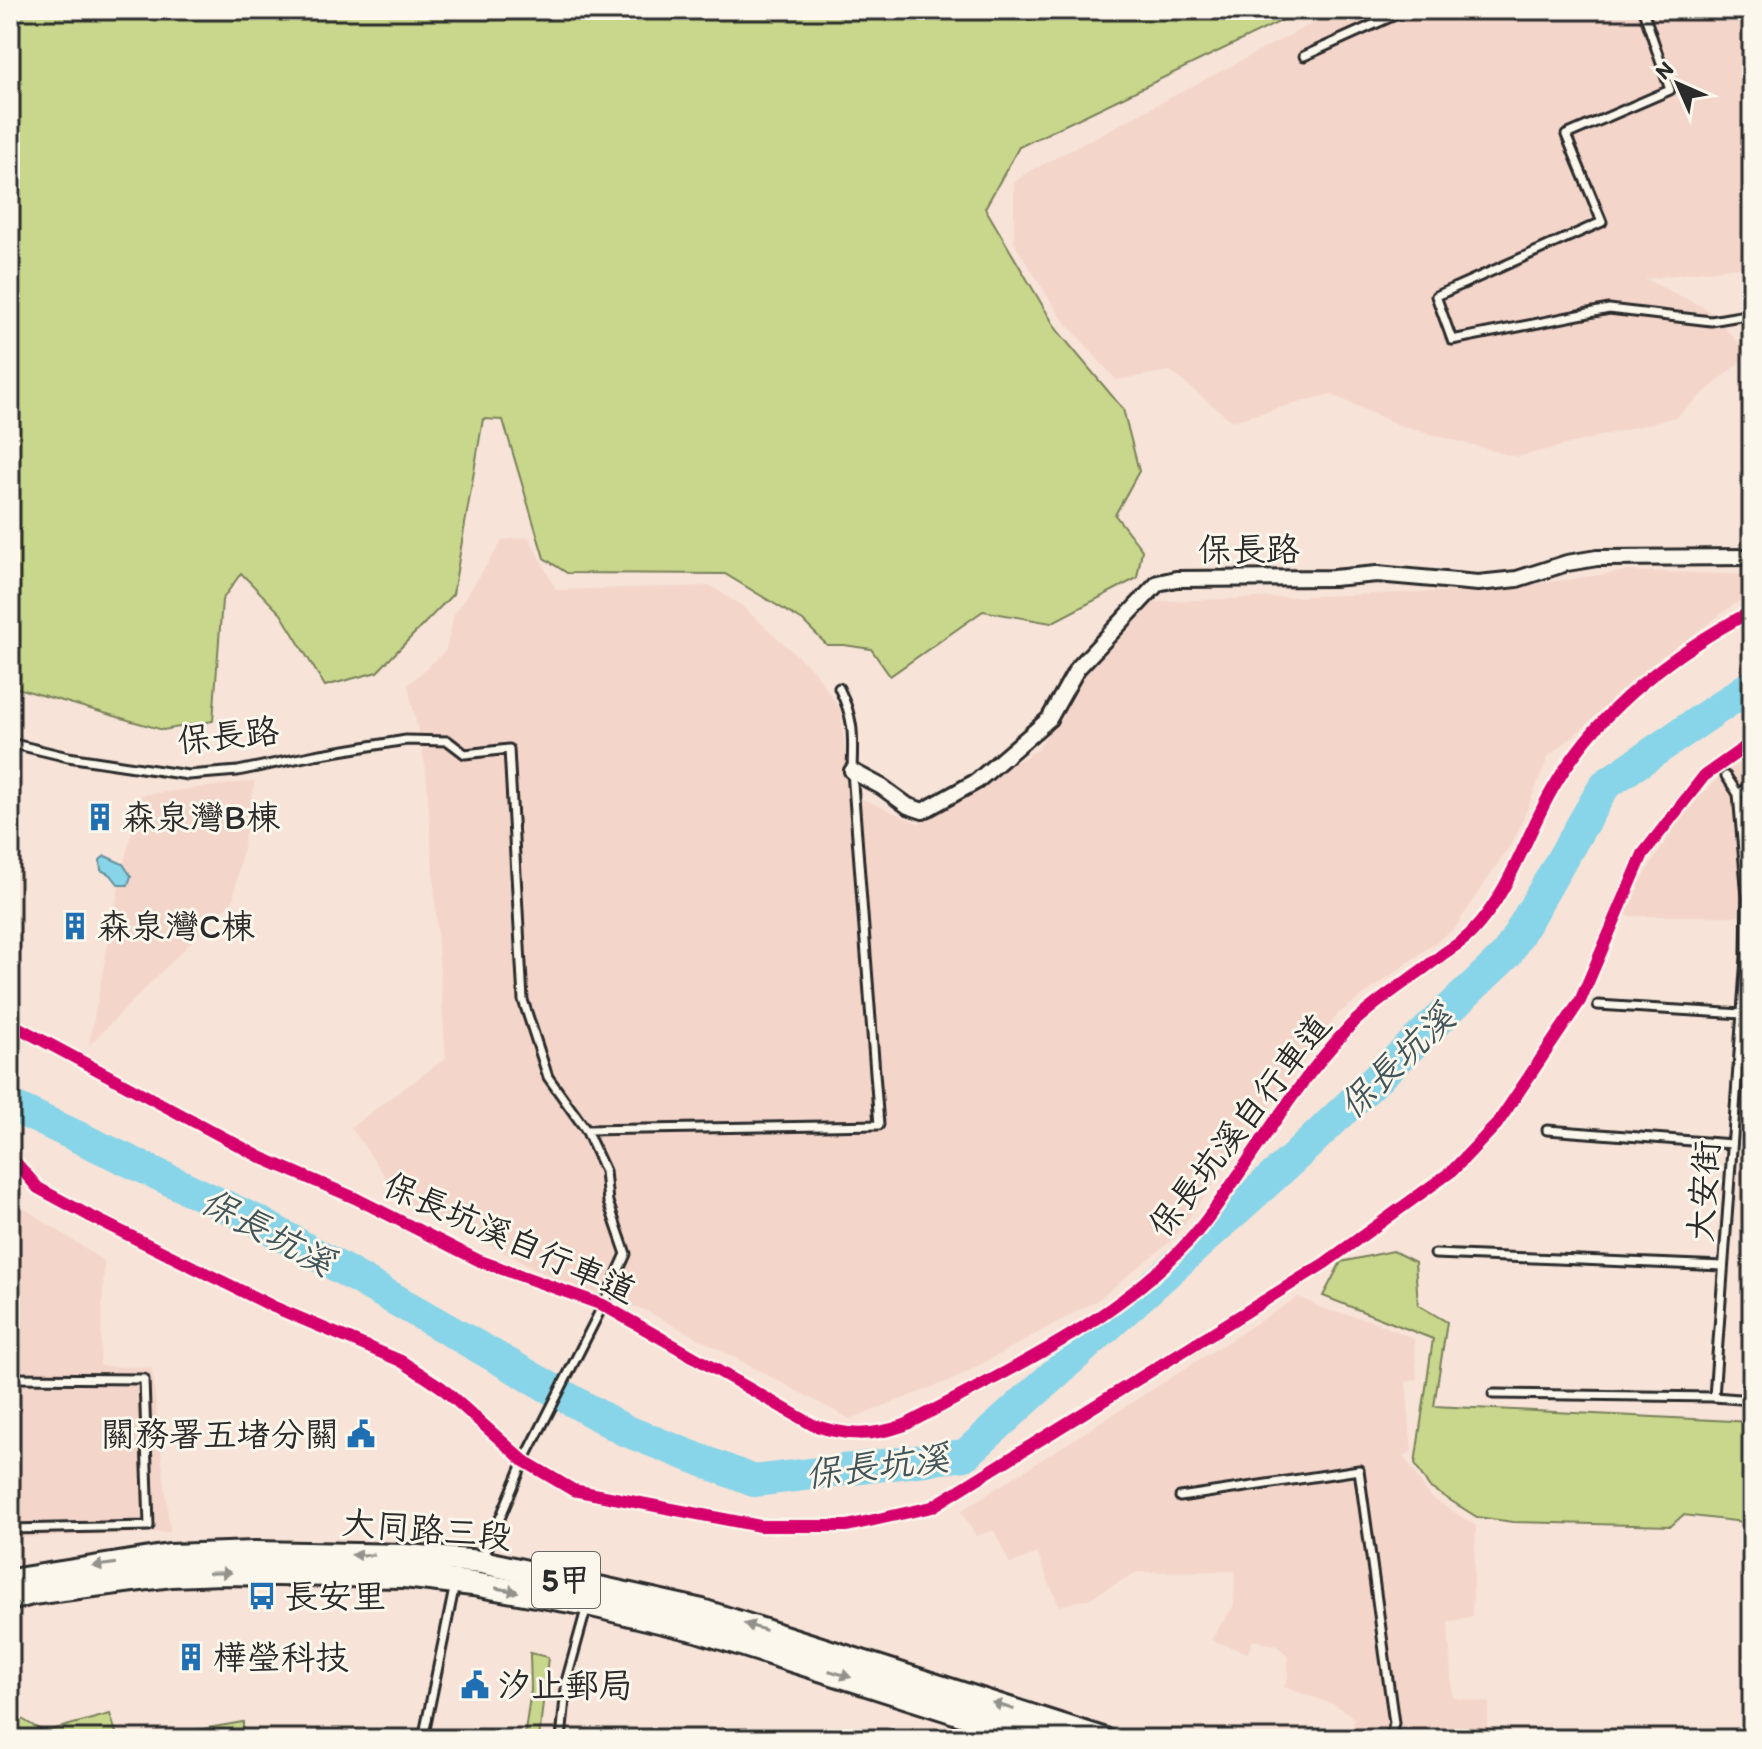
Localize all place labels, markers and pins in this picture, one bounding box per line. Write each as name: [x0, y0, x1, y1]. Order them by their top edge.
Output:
place label: 森泉灣B棟: [122, 797, 280, 838]
building icon: 森泉灣B棟: [85, 802, 115, 832]
place label: 森泉灣C棟: [97, 906, 255, 947]
building icon: 森泉灣C棟: [60, 911, 90, 941]
place label: 關務署五堵分關: [101, 1414, 339, 1455]
public building icon: 關務署五堵分關: [346, 1419, 376, 1449]
place label: 長安里: [284, 1576, 386, 1617]
bus stop icon: 長安里: [247, 1581, 277, 1611]
place label: 樺瑩科技: [213, 1637, 349, 1678]
building icon: 樺瑩科技: [176, 1642, 206, 1672]
place label: 汐止郵局: [497, 1665, 633, 1706]
public building icon: 汐止郵局: [460, 1670, 490, 1700]

